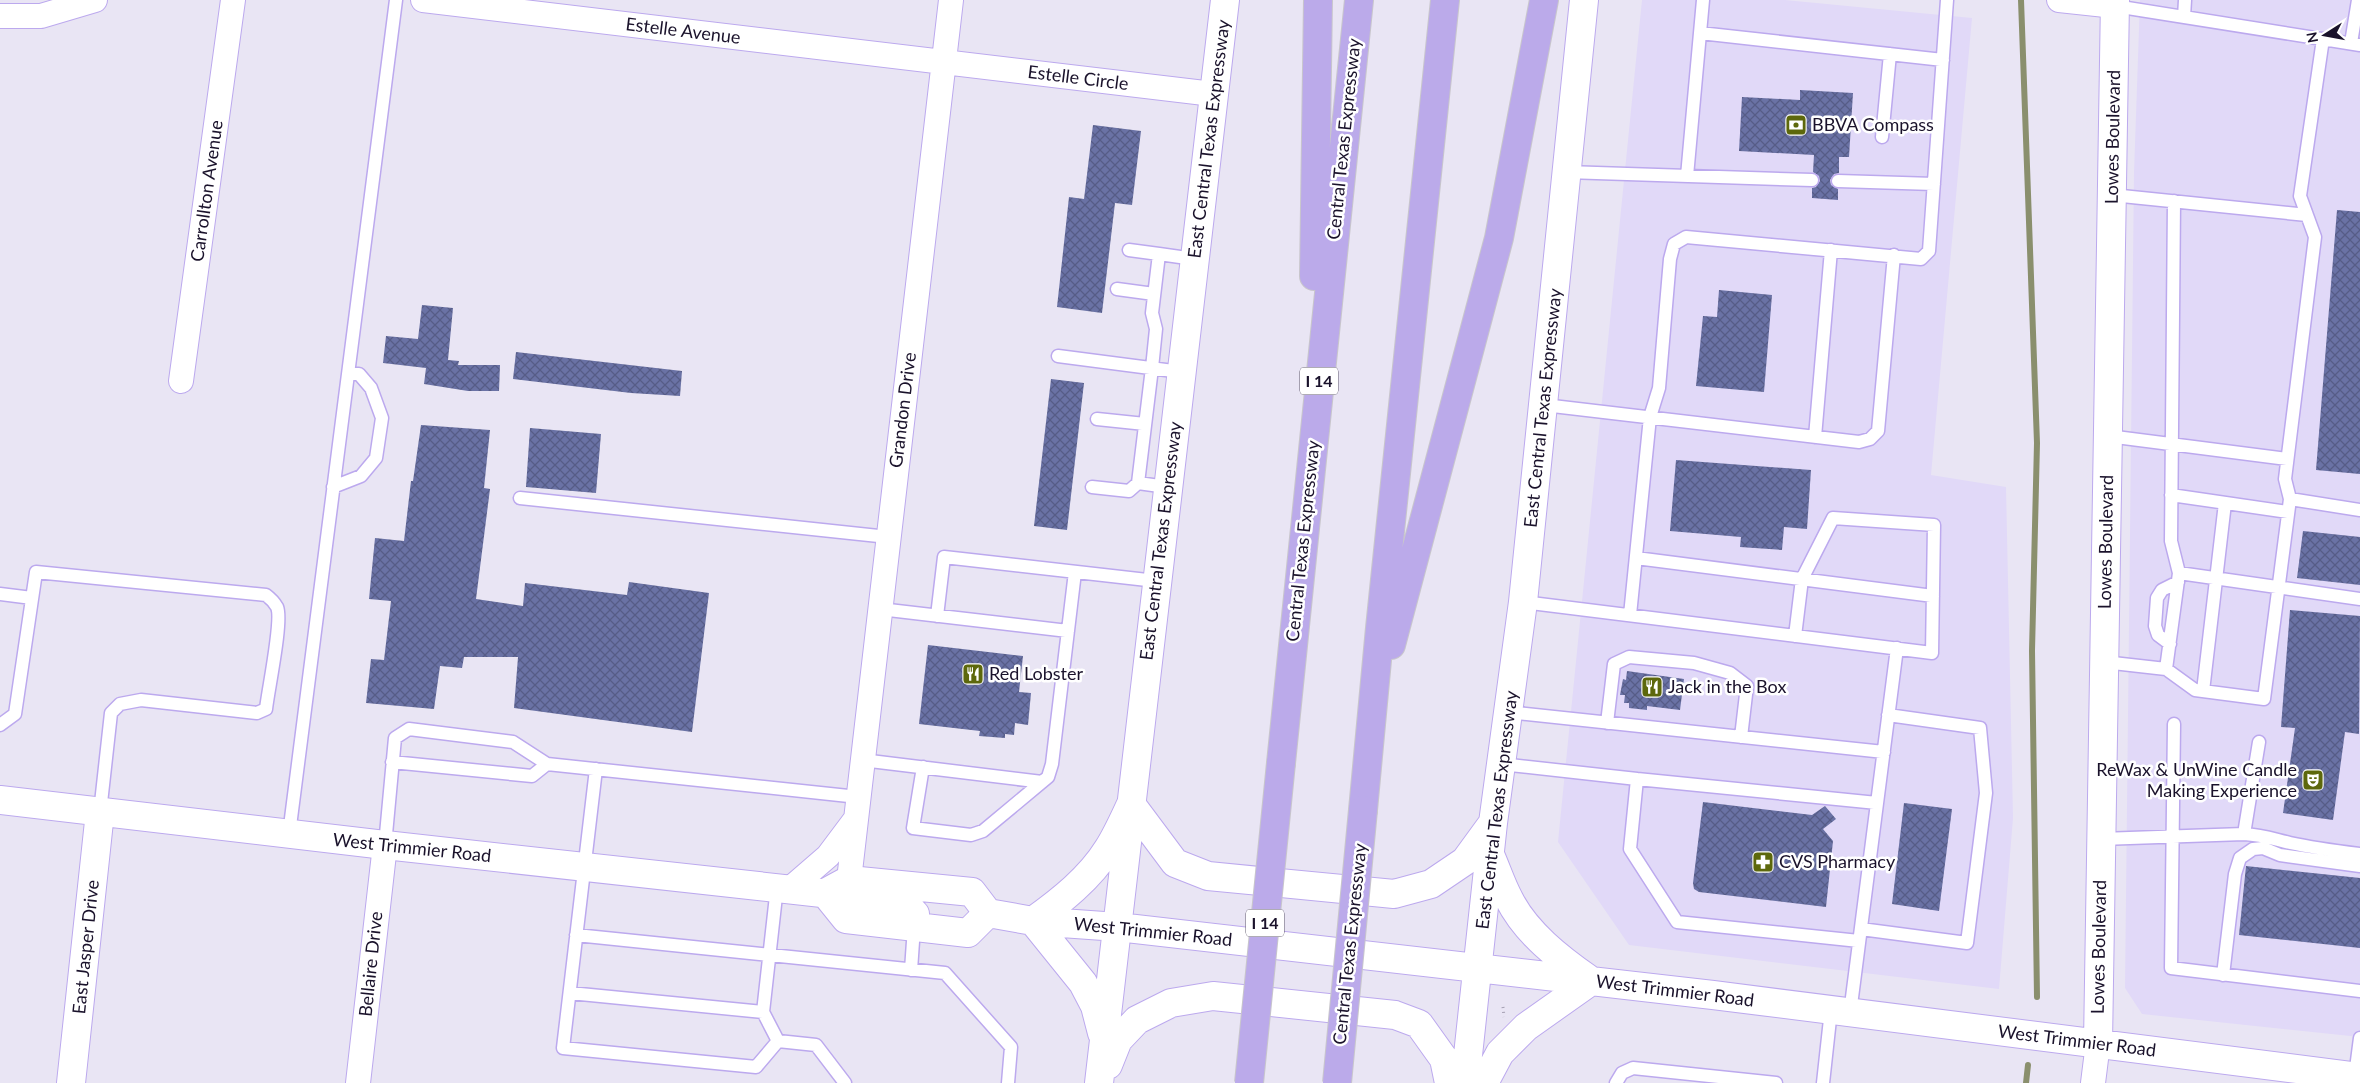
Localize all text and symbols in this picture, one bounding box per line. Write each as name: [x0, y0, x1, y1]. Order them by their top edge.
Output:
north arrow: [2300, 10, 2350, 60]
street label: Estelle Avenue: [624, 12, 742, 48]
street label: East Central Texas Expressway: [1182, 18, 1234, 260]
text: N: [2302, 31, 2321, 44]
street label: Central Texas Expressway: [1321, 36, 1365, 241]
street label: Estelle Circle: [1026, 60, 1130, 94]
street label: Lowes Boulevard: [2100, 70, 2124, 204]
bank icon: BBVA Compass: [1784, 113, 1808, 137]
place label: BBVA Compass: [1812, 113, 1934, 135]
street label: Carrollton Avenue: [185, 119, 227, 263]
street label: East Central Texas Expressway: [1519, 287, 1566, 529]
street label: Grandon Drive: [884, 351, 920, 469]
road number: I 14: [1300, 368, 1338, 394]
street label: East Central Texas Expressway: [1134, 420, 1186, 662]
street label: Central Texas Expressway: [1280, 438, 1324, 643]
street label: Lowes Boulevard: [2093, 475, 2117, 609]
restaurant icon: Red Lobster: [961, 662, 985, 686]
place label: Red Lobster: [989, 662, 1083, 684]
restaurant icon: Jack in the Box: [1640, 675, 1664, 699]
place label: Jack in the Box: [1668, 675, 1786, 697]
street label: East Central Texas Expressway: [1470, 689, 1522, 931]
place label: ReWax & UnWine Candle Making Experience: [2096, 758, 2297, 801]
theatre icon: ReWax & UnWine Candle Making Experience: [2301, 768, 2325, 792]
street label: West Trimmier Road: [332, 828, 492, 866]
street label: Central Texas Expressway: [1327, 841, 1371, 1046]
pharmacy icon: CVS Pharmacy: [1751, 850, 1775, 874]
place label: CVS Pharmacy: [1779, 850, 1896, 872]
street label: East Jasper Drive: [67, 879, 103, 1015]
street label: Lowes Boulevard: [2086, 880, 2110, 1014]
street label: Bellaire Drive: [354, 910, 386, 1018]
road number: I 14: [1246, 910, 1284, 936]
street label: West Trimmier Road: [1073, 912, 1233, 950]
street label: West Trimmier Road: [1595, 969, 1755, 1011]
street label: West Trimmier Road: [1997, 1019, 2157, 1061]

